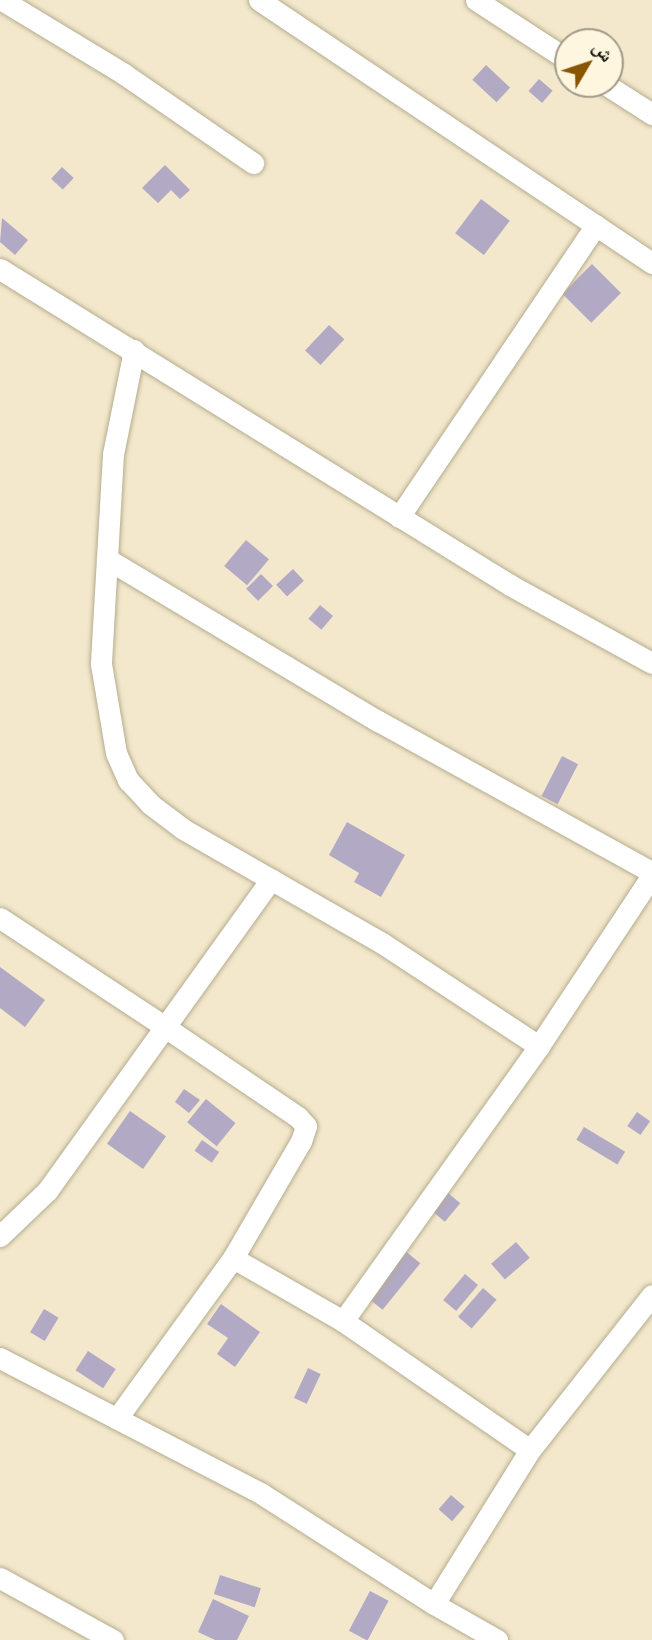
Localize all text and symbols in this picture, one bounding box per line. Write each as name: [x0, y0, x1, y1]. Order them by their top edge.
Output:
north arrow: [554, 28, 624, 98]
text: ش: [588, 36, 619, 66]

